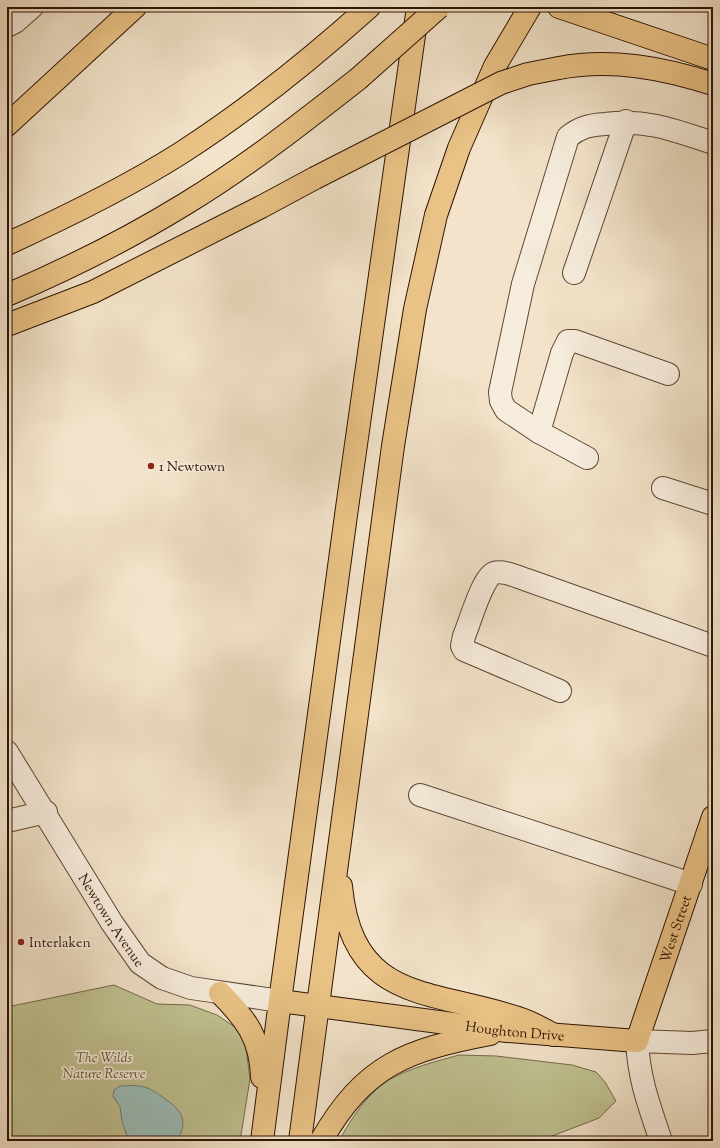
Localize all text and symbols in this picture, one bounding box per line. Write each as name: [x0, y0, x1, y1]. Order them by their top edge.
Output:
place label: 1 Newtown: [159, 458, 225, 478]
marker: 1 Newtown: [146, 461, 156, 471]
street label: Newtown Avenue: [72, 870, 148, 972]
street label: West Street: [656, 893, 698, 966]
place label: Interlaken: [29, 934, 91, 954]
marker: Interlaken: [16, 937, 26, 947]
street label: Houghton Drive: [464, 1018, 565, 1047]
park label: The Wilds Nature Reserve: [63, 1049, 146, 1085]

